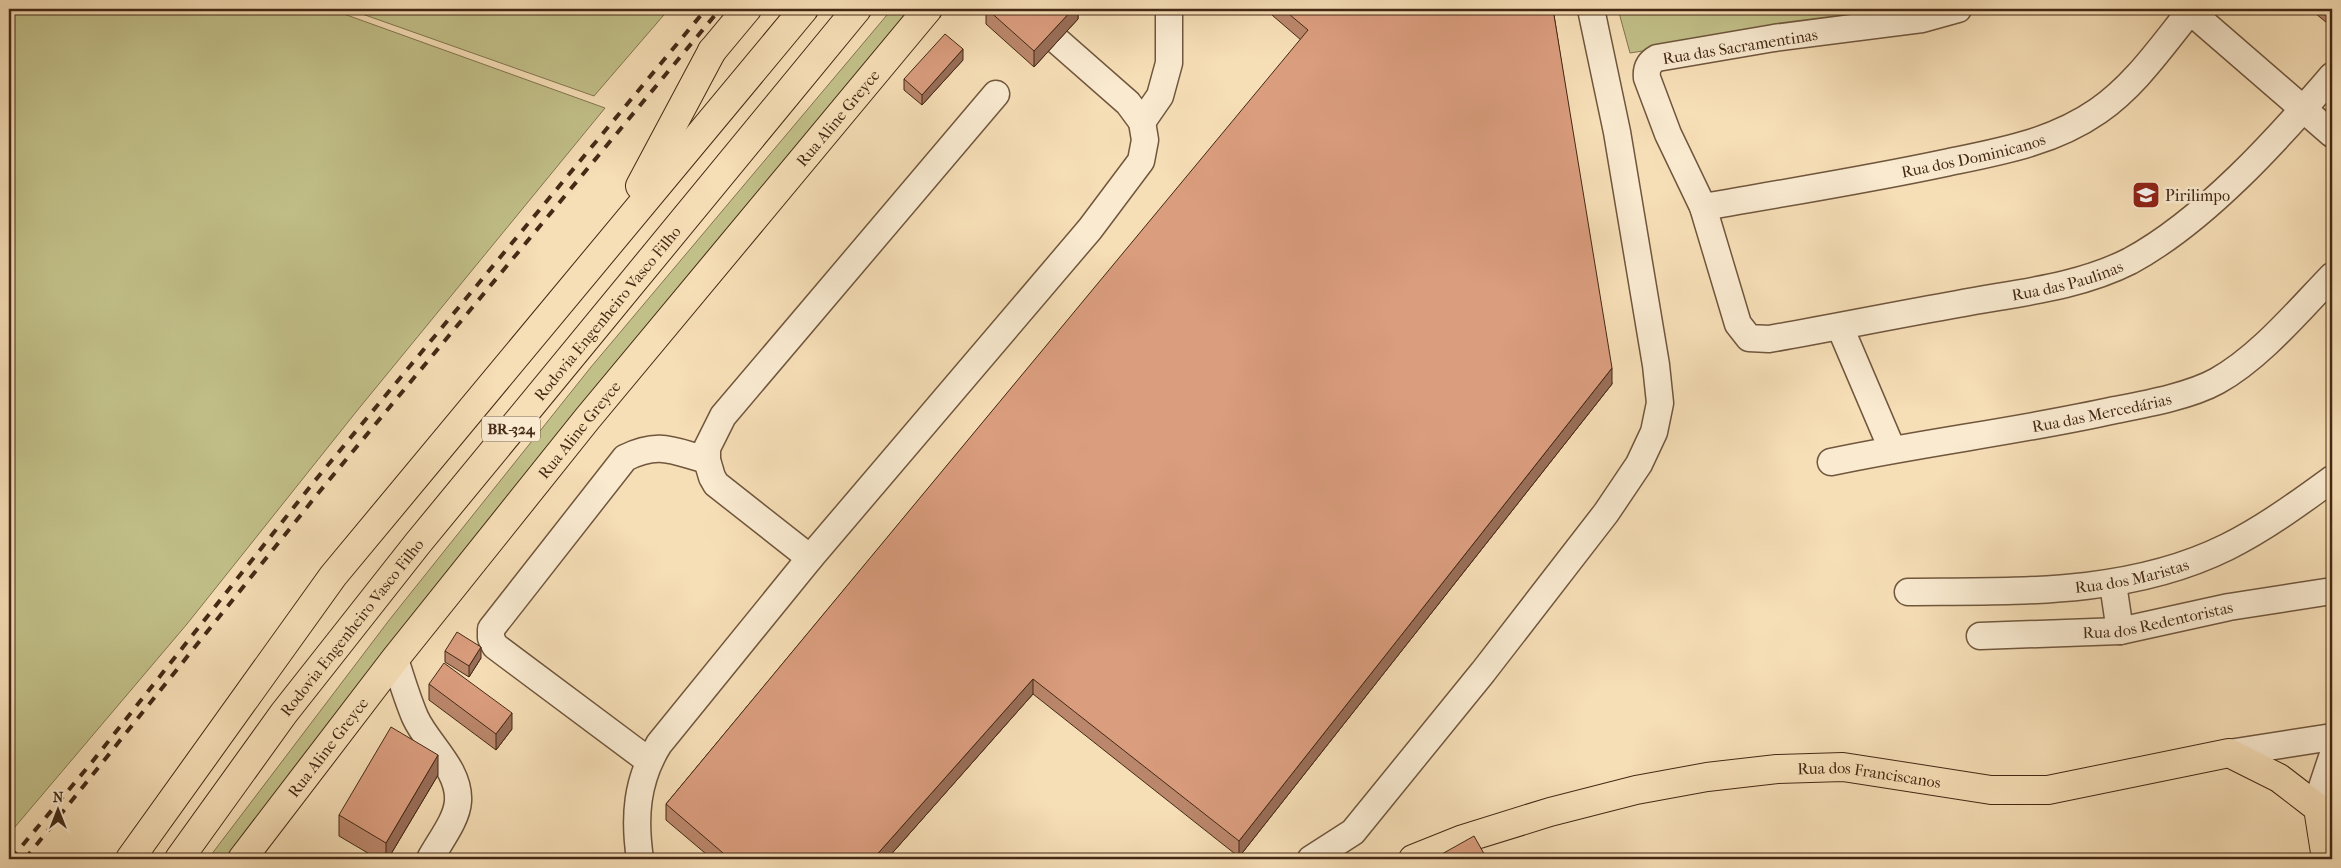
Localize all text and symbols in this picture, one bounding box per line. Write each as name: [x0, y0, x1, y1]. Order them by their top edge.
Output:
street label: Rua das Sacramentinas: [1661, 25, 1819, 68]
street label: Rua Aline Greyce: [792, 66, 884, 170]
street label: Rua dos Dominicanos: [1900, 130, 2048, 182]
school or university icon: Pirilimpo: [2131, 180, 2161, 210]
place label: Pirilimpo: [2165, 186, 2230, 205]
street label: Rodovia Engenheiro Vasco Filho: [530, 222, 685, 405]
street label: Rua das Paulinas: [2010, 257, 2126, 305]
street label: Rua Aline Greyce: [534, 377, 625, 483]
street label: Rua das Mercedárias: [2030, 389, 2173, 436]
road number: BR-324: [482, 416, 540, 442]
street label: Rodovia Engenheiro Vasco Filho: [276, 535, 428, 720]
street label: Rua dos Maristas: [2074, 555, 2191, 597]
street label: Rua dos Redentoristas: [2082, 598, 2234, 642]
street label: Rua Aline Greyce: [284, 694, 372, 801]
street label: Rua dos Franciscanos: [1797, 758, 1942, 792]
north arrow: [32, 786, 82, 836]
text: N: [53, 789, 64, 806]

